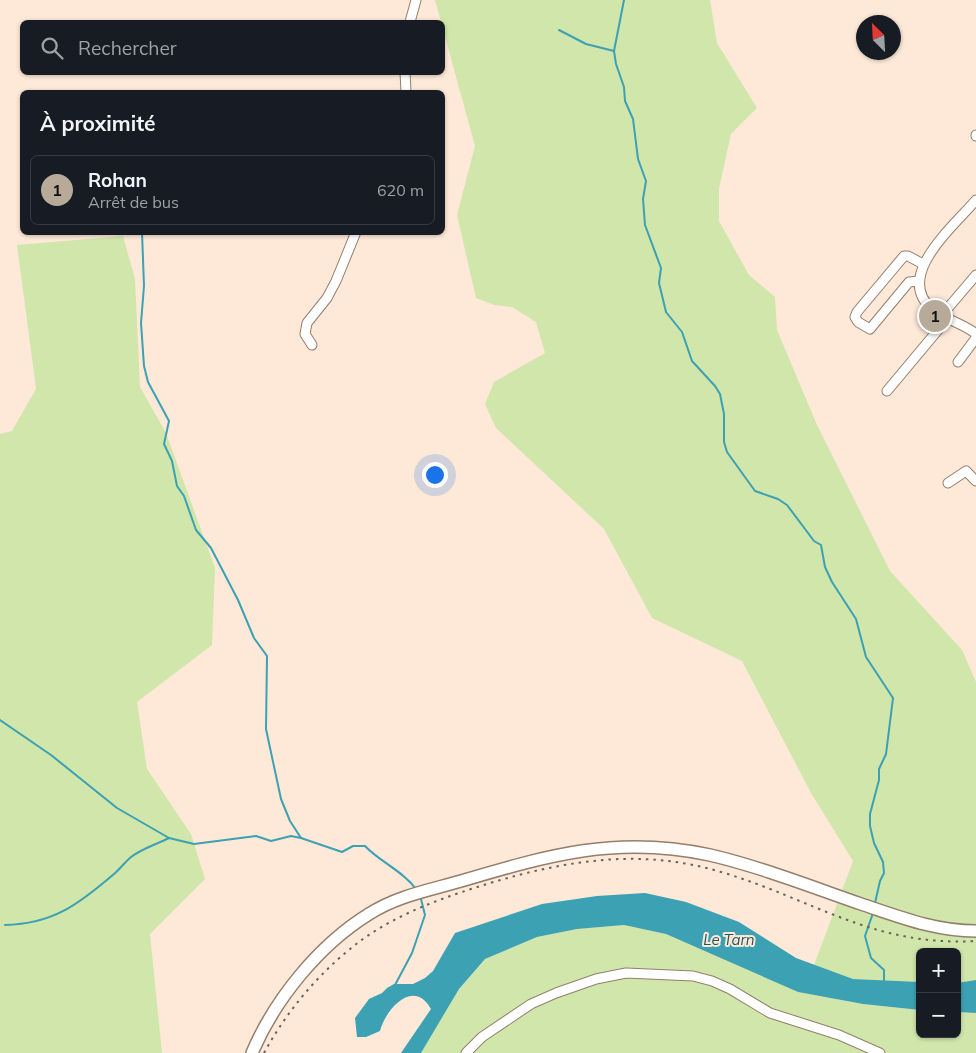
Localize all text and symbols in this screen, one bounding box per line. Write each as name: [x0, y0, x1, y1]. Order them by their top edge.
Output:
north arrow: [856, 15, 901, 60]
search box: [20, 20, 445, 75]
icon: search: [38, 34, 66, 62]
text: Rechercher: [78, 36, 177, 60]
text: À proximité: [40, 110, 156, 136]
text: Rohan: [88, 168, 147, 192]
text: 1: [52, 180, 62, 200]
text: 620 m: [377, 180, 424, 200]
text: Arrêt de bus: [88, 192, 179, 212]
pin: 1: [919, 297, 951, 335]
your location: [422, 462, 448, 488]
water label: Le Tarn: [703, 930, 755, 949]
map controls: [916, 948, 961, 1038]
button: +: [916, 948, 961, 993]
button: −: [916, 993, 961, 1038]

